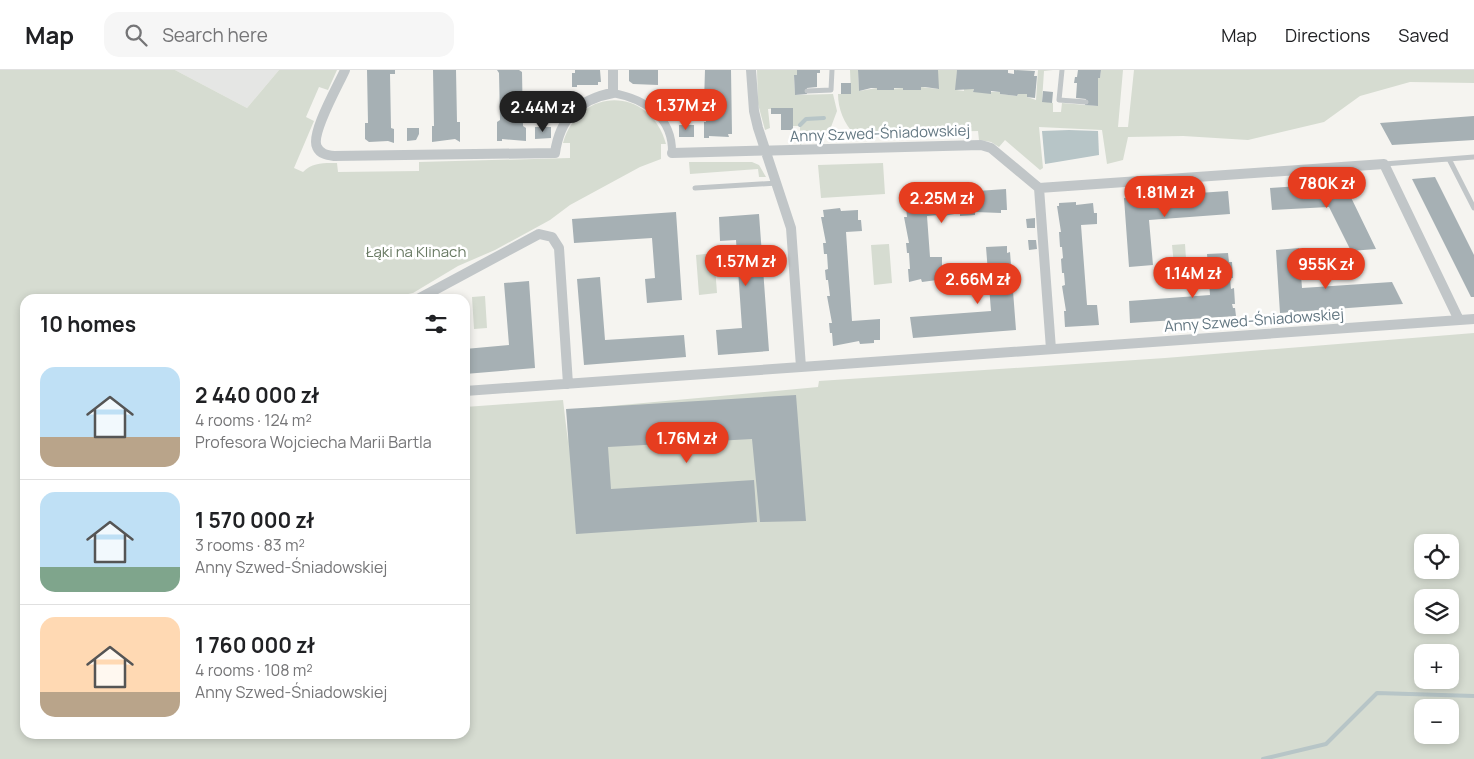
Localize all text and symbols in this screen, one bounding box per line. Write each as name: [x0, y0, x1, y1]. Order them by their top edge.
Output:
search box: [104, 12, 454, 57]
text: Map: [25, 18, 74, 51]
icon: search: [122, 21, 150, 49]
text: Search here: [162, 22, 268, 48]
text: Map: [1221, 23, 1257, 47]
text: Directions: [1285, 23, 1370, 47]
text: Saved: [1398, 23, 1449, 47]
pin: 1.37M zł: [634, 88, 738, 131]
pin: 2.44M zł: [491, 90, 595, 133]
text: 1.37M zł: [656, 94, 716, 116]
text: 2.44M zł: [511, 96, 575, 118]
street label: Anny Szwed-Śniadowskiej: [790, 119, 970, 147]
pin: 780K zł: [1281, 166, 1373, 209]
text: 780K zł: [1299, 172, 1355, 194]
pin: 1.81M zł: [1113, 176, 1217, 218]
text: 1.81M zł: [1135, 181, 1195, 203]
pin: 2.25M zł: [890, 182, 994, 224]
text: 2.25M zł: [910, 187, 974, 209]
park label: Łąki na Klinach: [366, 241, 466, 262]
pin: 1.57M zł: [694, 244, 798, 287]
pin: 955K zł: [1280, 248, 1372, 290]
text: 1.57M zł: [716, 250, 776, 272]
text: 955K zł: [1298, 253, 1354, 275]
pin: 1.14M zł: [1141, 256, 1245, 299]
pin: 2.66M zł: [926, 262, 1030, 305]
text: 1.14M zł: [1164, 262, 1222, 284]
text: 2.66M zł: [945, 268, 1011, 290]
street label: Anny Szwed-Śniadowskiej: [1163, 303, 1345, 337]
text: 10 homes: [40, 310, 136, 338]
icon: filters: [422, 310, 450, 338]
text: 2 440 000 zł: [195, 381, 319, 409]
icon: home: [80, 387, 140, 447]
text: 4 rooms · 124 m²: [195, 409, 312, 431]
pin: 1.76M zł: [635, 422, 739, 464]
text: 1.76M zł: [657, 427, 717, 449]
text: Profesora Wojciecha Marii Bartla: [195, 431, 432, 453]
text: 1 570 000 zł: [195, 506, 314, 534]
icon: home: [80, 512, 140, 572]
text: 3 rooms · 83 m²: [195, 534, 305, 556]
map controls: [1414, 534, 1459, 744]
button: locate: [1414, 534, 1459, 579]
text: Anny Szwed-Śniadowskiej: [195, 556, 387, 578]
button: layers: [1414, 589, 1459, 634]
text: 1 760 000 zł: [195, 631, 315, 659]
icon: home: [80, 637, 140, 697]
button: +: [1414, 644, 1459, 689]
text: 4 rooms · 108 m²: [195, 659, 313, 681]
text: Anny Szwed-Śniadowskiej: [195, 681, 387, 703]
button: −: [1414, 699, 1459, 744]

